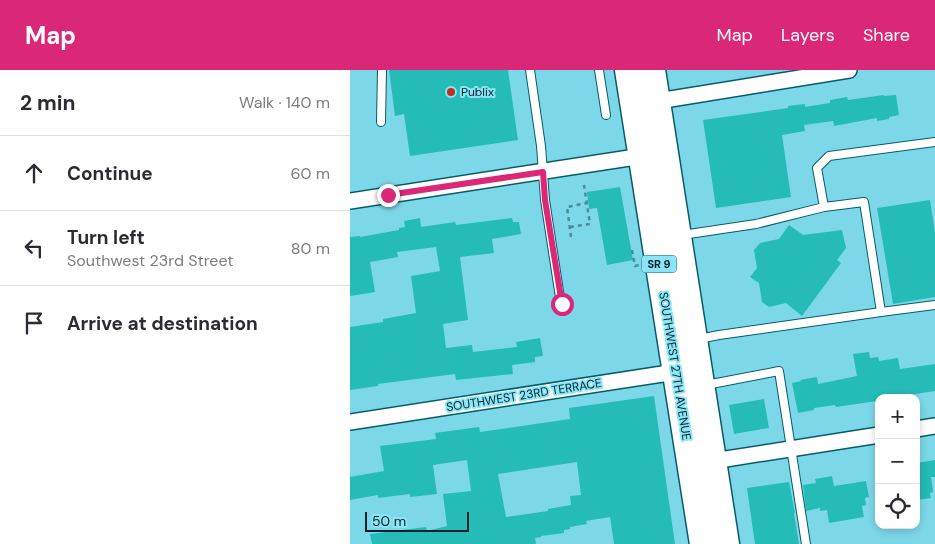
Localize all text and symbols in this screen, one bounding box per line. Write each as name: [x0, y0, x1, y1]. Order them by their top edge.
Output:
text: Map: [25, 20, 76, 51]
text: Map: [717, 23, 753, 47]
text: Layers: [781, 23, 835, 47]
text: Share: [863, 23, 910, 47]
place label: Publix: [461, 84, 494, 100]
marker: Publix: [445, 86, 457, 98]
text: 2 min: [20, 89, 76, 117]
text: Walk · 140 m: [239, 92, 330, 113]
icon: ahead: [20, 159, 48, 187]
text: Continue: [67, 161, 153, 186]
text: 60 m: [290, 163, 330, 184]
route end: [377, 184, 400, 207]
text: Turn left: [67, 225, 145, 250]
icon: left: [20, 234, 48, 262]
text: 80 m: [291, 238, 330, 259]
text: Southwest 23rd Street: [67, 250, 234, 271]
road number: SR 9: [642, 255, 676, 272]
street label: SOUTHWEST 27TH AVENUE: [655, 291, 695, 441]
route start: [551, 293, 574, 316]
icon: arrive: [20, 309, 48, 337]
text: Arrive at destination: [67, 311, 258, 336]
street label: SOUTHWEST 23RD TERRACE: [445, 375, 603, 415]
map controls: [875, 394, 920, 529]
button: +: [875, 394, 920, 439]
button: −: [875, 439, 920, 484]
button: locate: [875, 484, 920, 529]
scale bar: [365, 509, 469, 532]
text: 50 m: [372, 512, 406, 530]

